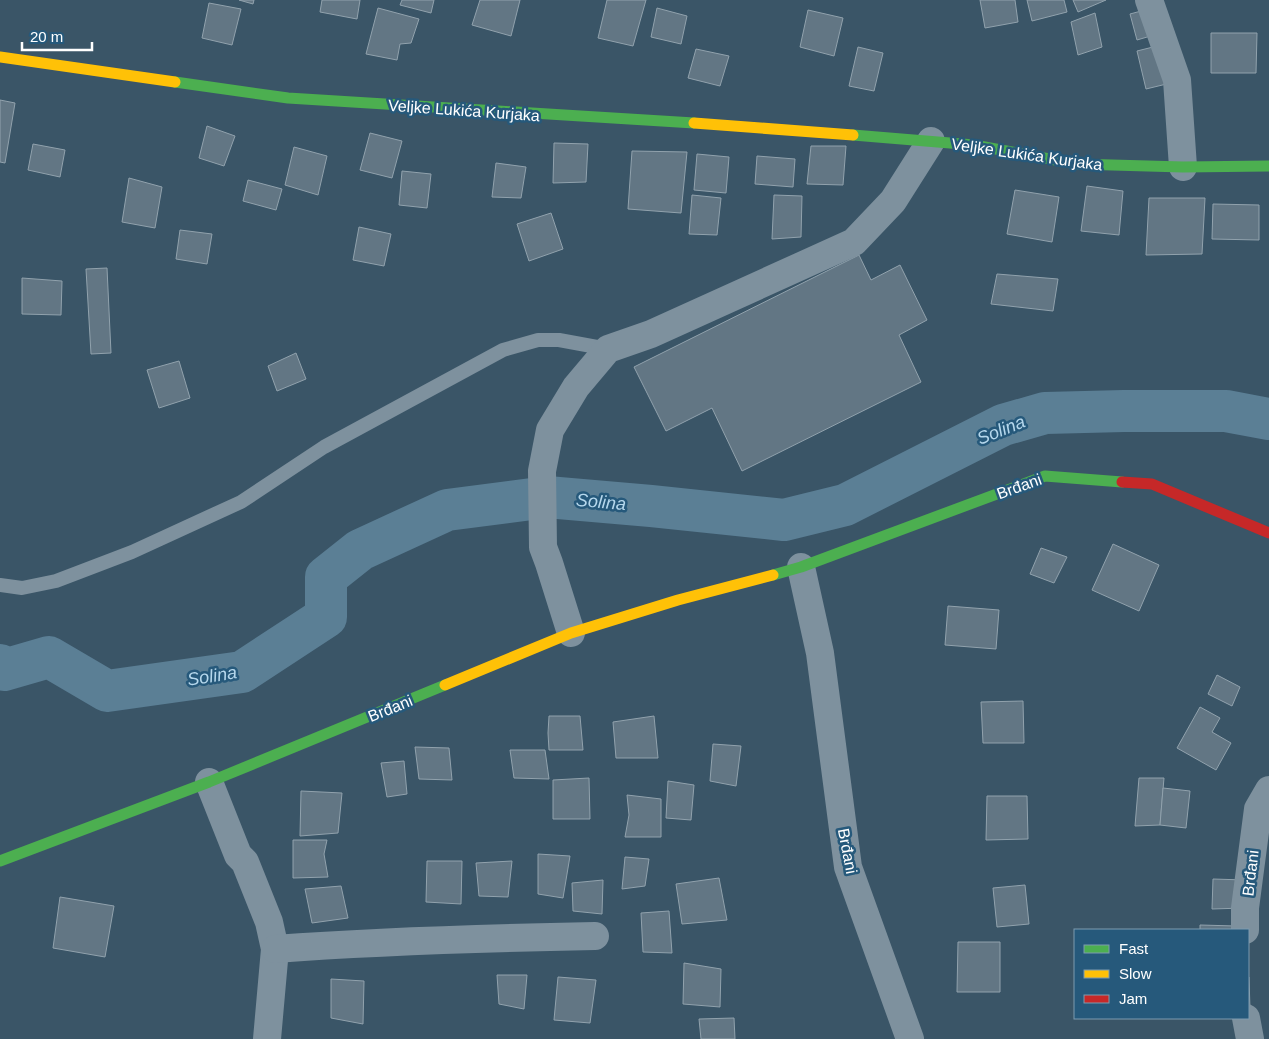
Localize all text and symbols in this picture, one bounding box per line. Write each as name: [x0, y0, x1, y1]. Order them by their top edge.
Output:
scale bar: [22, 20, 92, 52]
text: 20 m: [30, 28, 63, 45]
street label: Veljke Lukića Kurjaka: [388, 97, 541, 124]
street label: Veljke Lukića Kurjaka: [950, 135, 1104, 174]
water label: Solina: [974, 411, 1028, 449]
street label: Brđani: [995, 471, 1044, 502]
water label: Solina: [575, 490, 627, 514]
water label: Solina: [186, 662, 238, 690]
street label: Brđani: [366, 692, 415, 725]
street label: Brđani: [835, 827, 860, 875]
street label: Brđani: [1239, 849, 1262, 897]
legend: [1074, 929, 1249, 1019]
text: Fast: [1119, 940, 1149, 957]
text: Slow: [1119, 965, 1152, 982]
text: Jam: [1119, 990, 1147, 1007]

